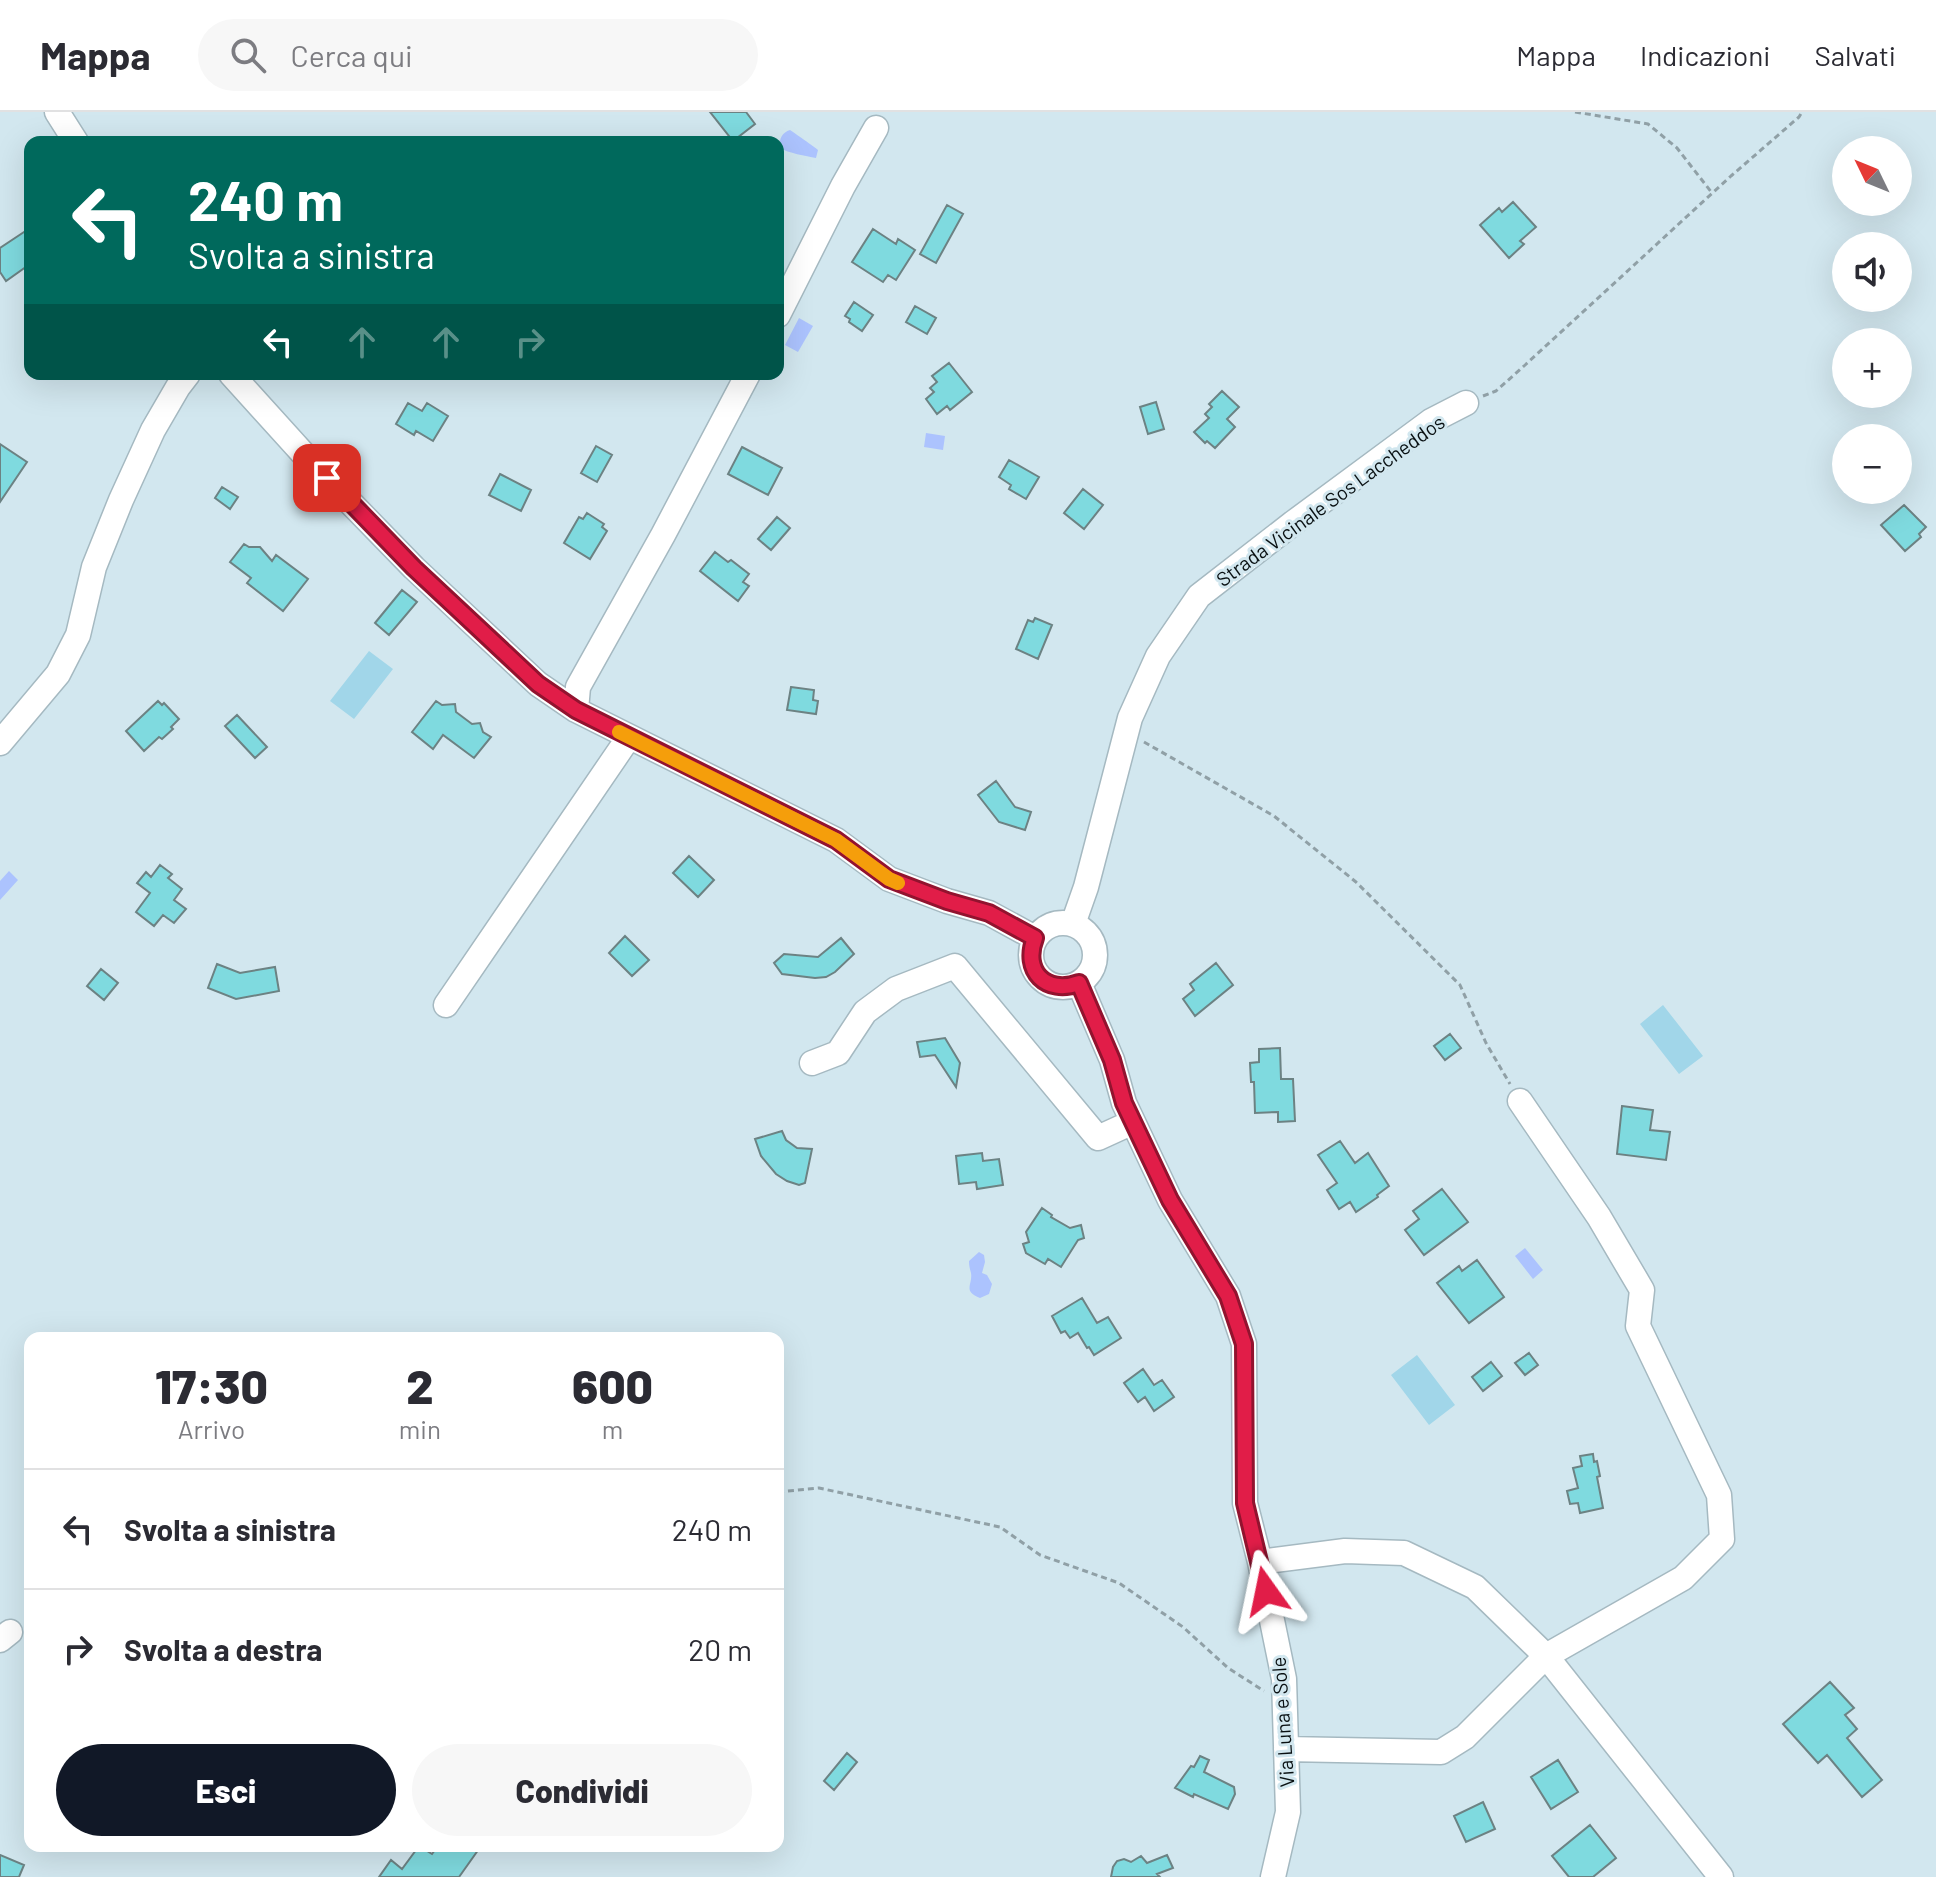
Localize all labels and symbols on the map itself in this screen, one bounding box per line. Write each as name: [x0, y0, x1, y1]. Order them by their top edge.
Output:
north arrow: [1832, 136, 1912, 216]
street label: Strada Vicinale Sos Laccheddos: [1211, 409, 1449, 591]
pin: [293, 444, 361, 512]
position arrow: [1224, 1549, 1308, 1633]
street label: Via Luna e Sole: [1265, 1656, 1299, 1788]

